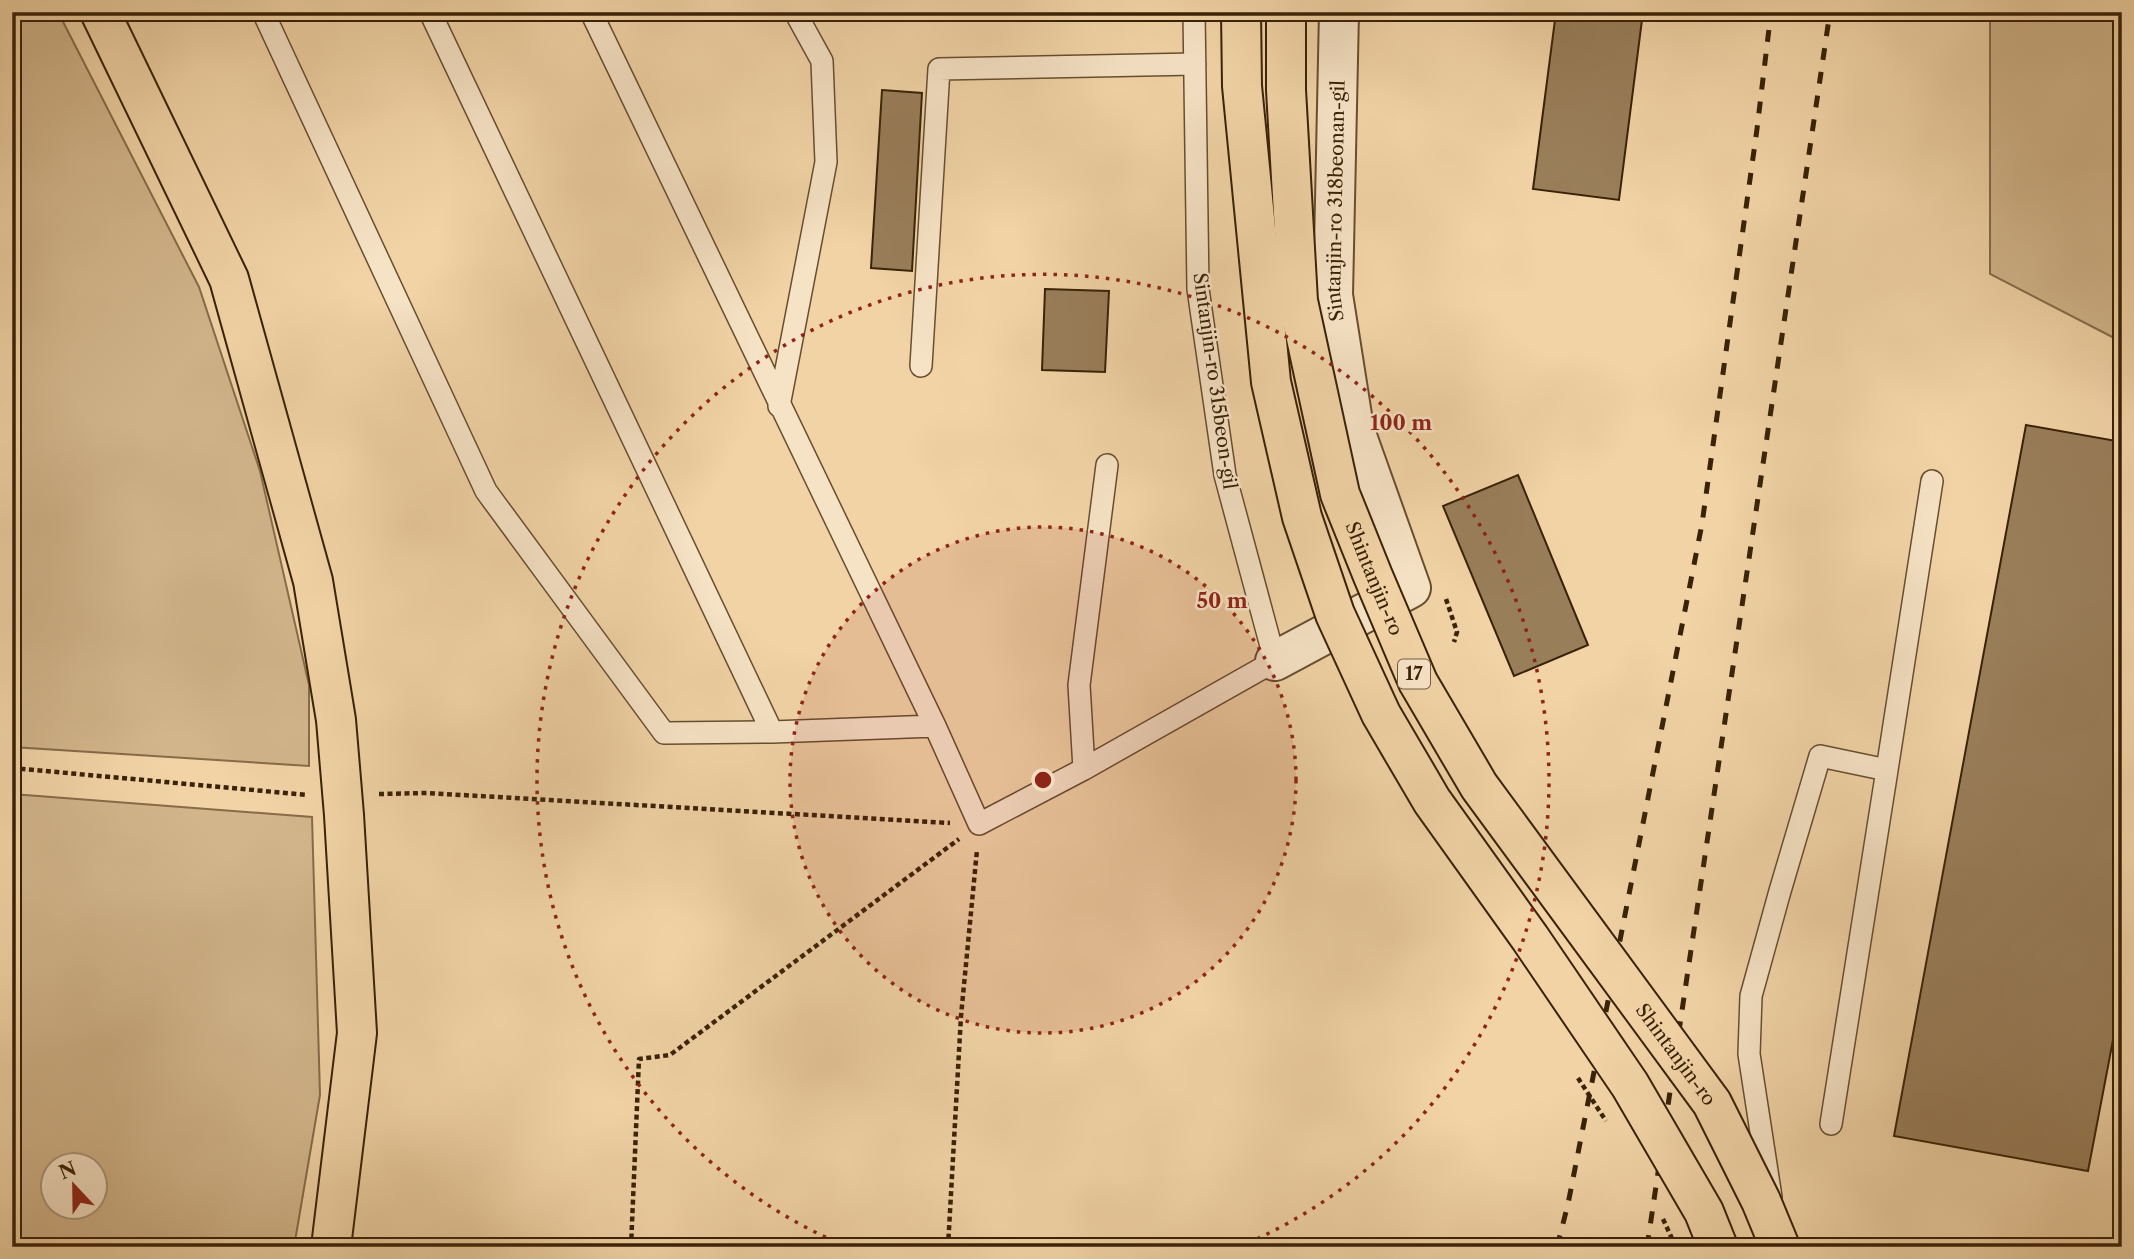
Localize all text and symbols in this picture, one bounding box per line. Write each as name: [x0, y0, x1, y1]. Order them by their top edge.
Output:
street label: Sintanjin-ro 318beonan-gil: [1321, 80, 1349, 323]
street label: Sintanjin-ro 315beon-gil: [1188, 271, 1242, 491]
text: 100 m: [1370, 410, 1432, 435]
street label: Shintanjin-ro: [1341, 518, 1408, 639]
text: 50 m: [1196, 588, 1248, 613]
road number: 17: [1398, 660, 1430, 688]
centre of rings: [1031, 768, 1055, 792]
street label: Shintanjin-ro: [1631, 999, 1721, 1110]
north arrow: [38, 1150, 108, 1220]
text: N: [56, 1157, 80, 1184]

